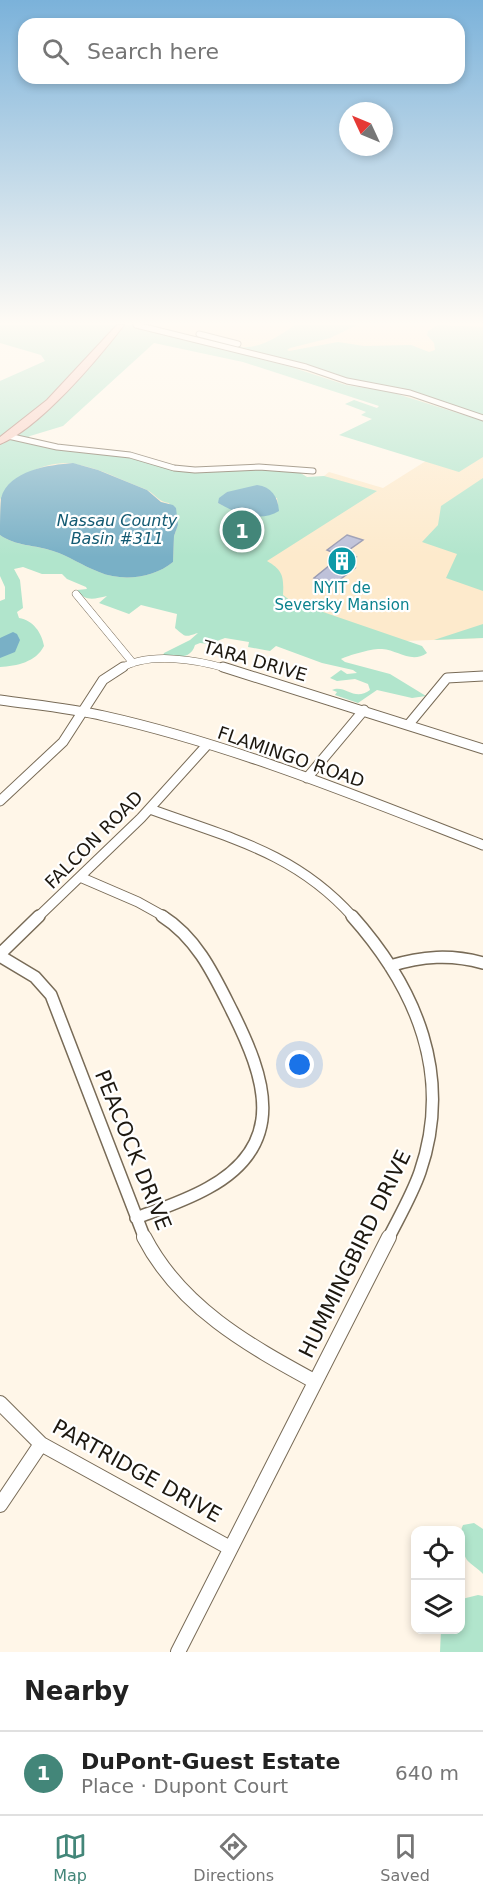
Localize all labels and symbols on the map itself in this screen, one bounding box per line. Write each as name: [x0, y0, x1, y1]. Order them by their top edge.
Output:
north arrow: [339, 102, 393, 156]
pin: 1: [222, 508, 262, 552]
water label: Nassau County Basin #311: [57, 511, 178, 548]
building icon: NYIT de Seversky Mansion: [326, 545, 358, 577]
place label: NYIT de Seversky Mansion: [275, 579, 409, 614]
street label: TARA DRIVE: [200, 635, 310, 685]
street label: FLAMINGO ROAD: [215, 722, 367, 791]
street label: FALCON ROAD: [40, 786, 147, 893]
your location: [285, 1050, 314, 1079]
street label: PEACOCK DRIVE: [90, 1066, 176, 1234]
street label: HUMMINGBIRD DRIVE: [294, 1146, 416, 1362]
street label: PARTRIDGE DRIVE: [48, 1415, 226, 1527]

